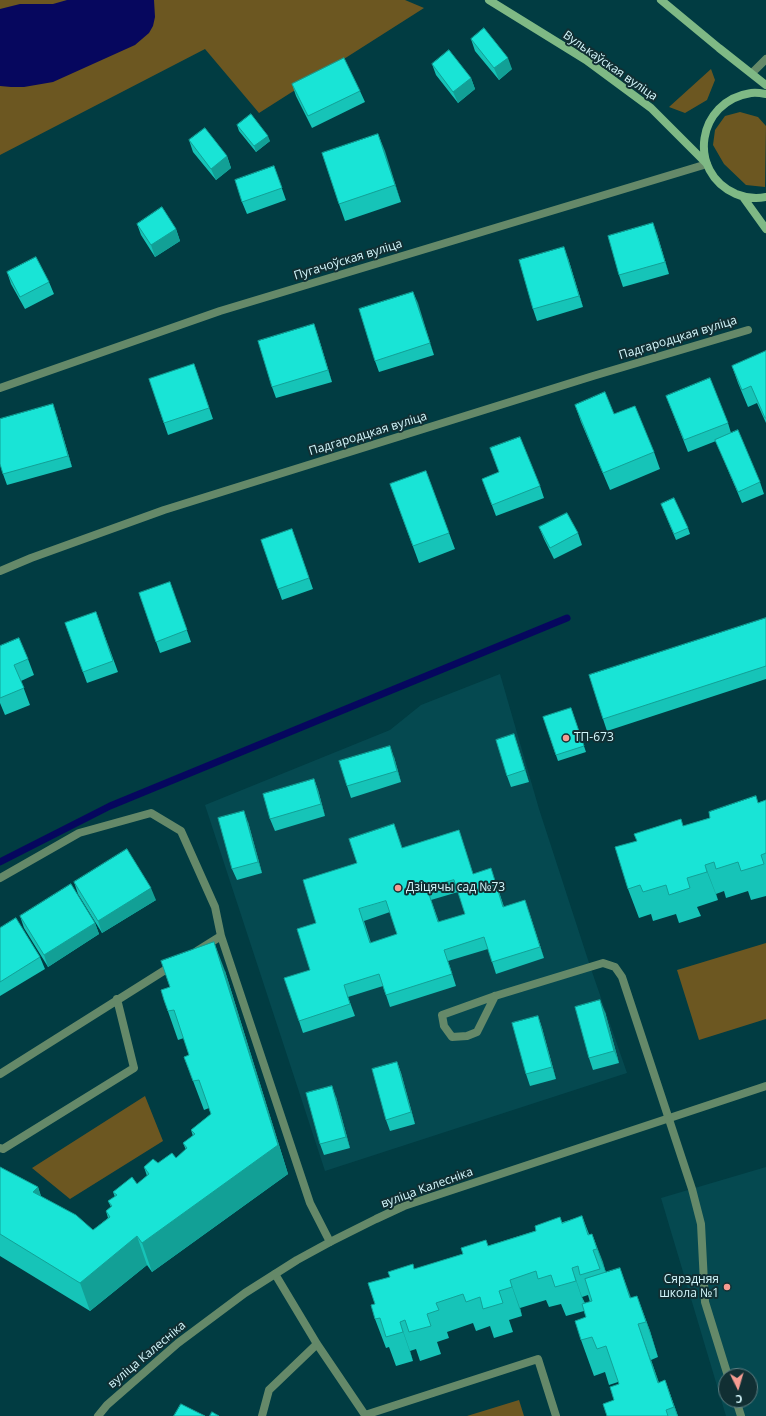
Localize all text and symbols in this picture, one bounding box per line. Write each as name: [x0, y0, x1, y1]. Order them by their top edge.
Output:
street label: Вулькаўская вуліца: [560, 28, 660, 104]
street label: Пугачоўская вуліца: [292, 237, 404, 283]
street label: Падгародцкая вуліца: [617, 313, 739, 363]
street label: Падгародцкая вуліца: [307, 409, 429, 459]
place label: ТП-673: [574, 731, 614, 745]
marker: ТП-673: [561, 733, 571, 743]
place label: Дзіцячы сад №73: [406, 881, 505, 895]
marker: Дзіцячы сад №73: [393, 883, 403, 893]
street label: вуліца Калесніка: [379, 1165, 475, 1211]
place label: Сярэдняя школа №1: [659, 1273, 719, 1301]
marker: Сярэдняя школа №1: [722, 1282, 732, 1292]
street label: вуліца Калесніка: [105, 1318, 189, 1392]
north arrow: [718, 1368, 758, 1408]
text: С: [735, 1392, 743, 1407]

